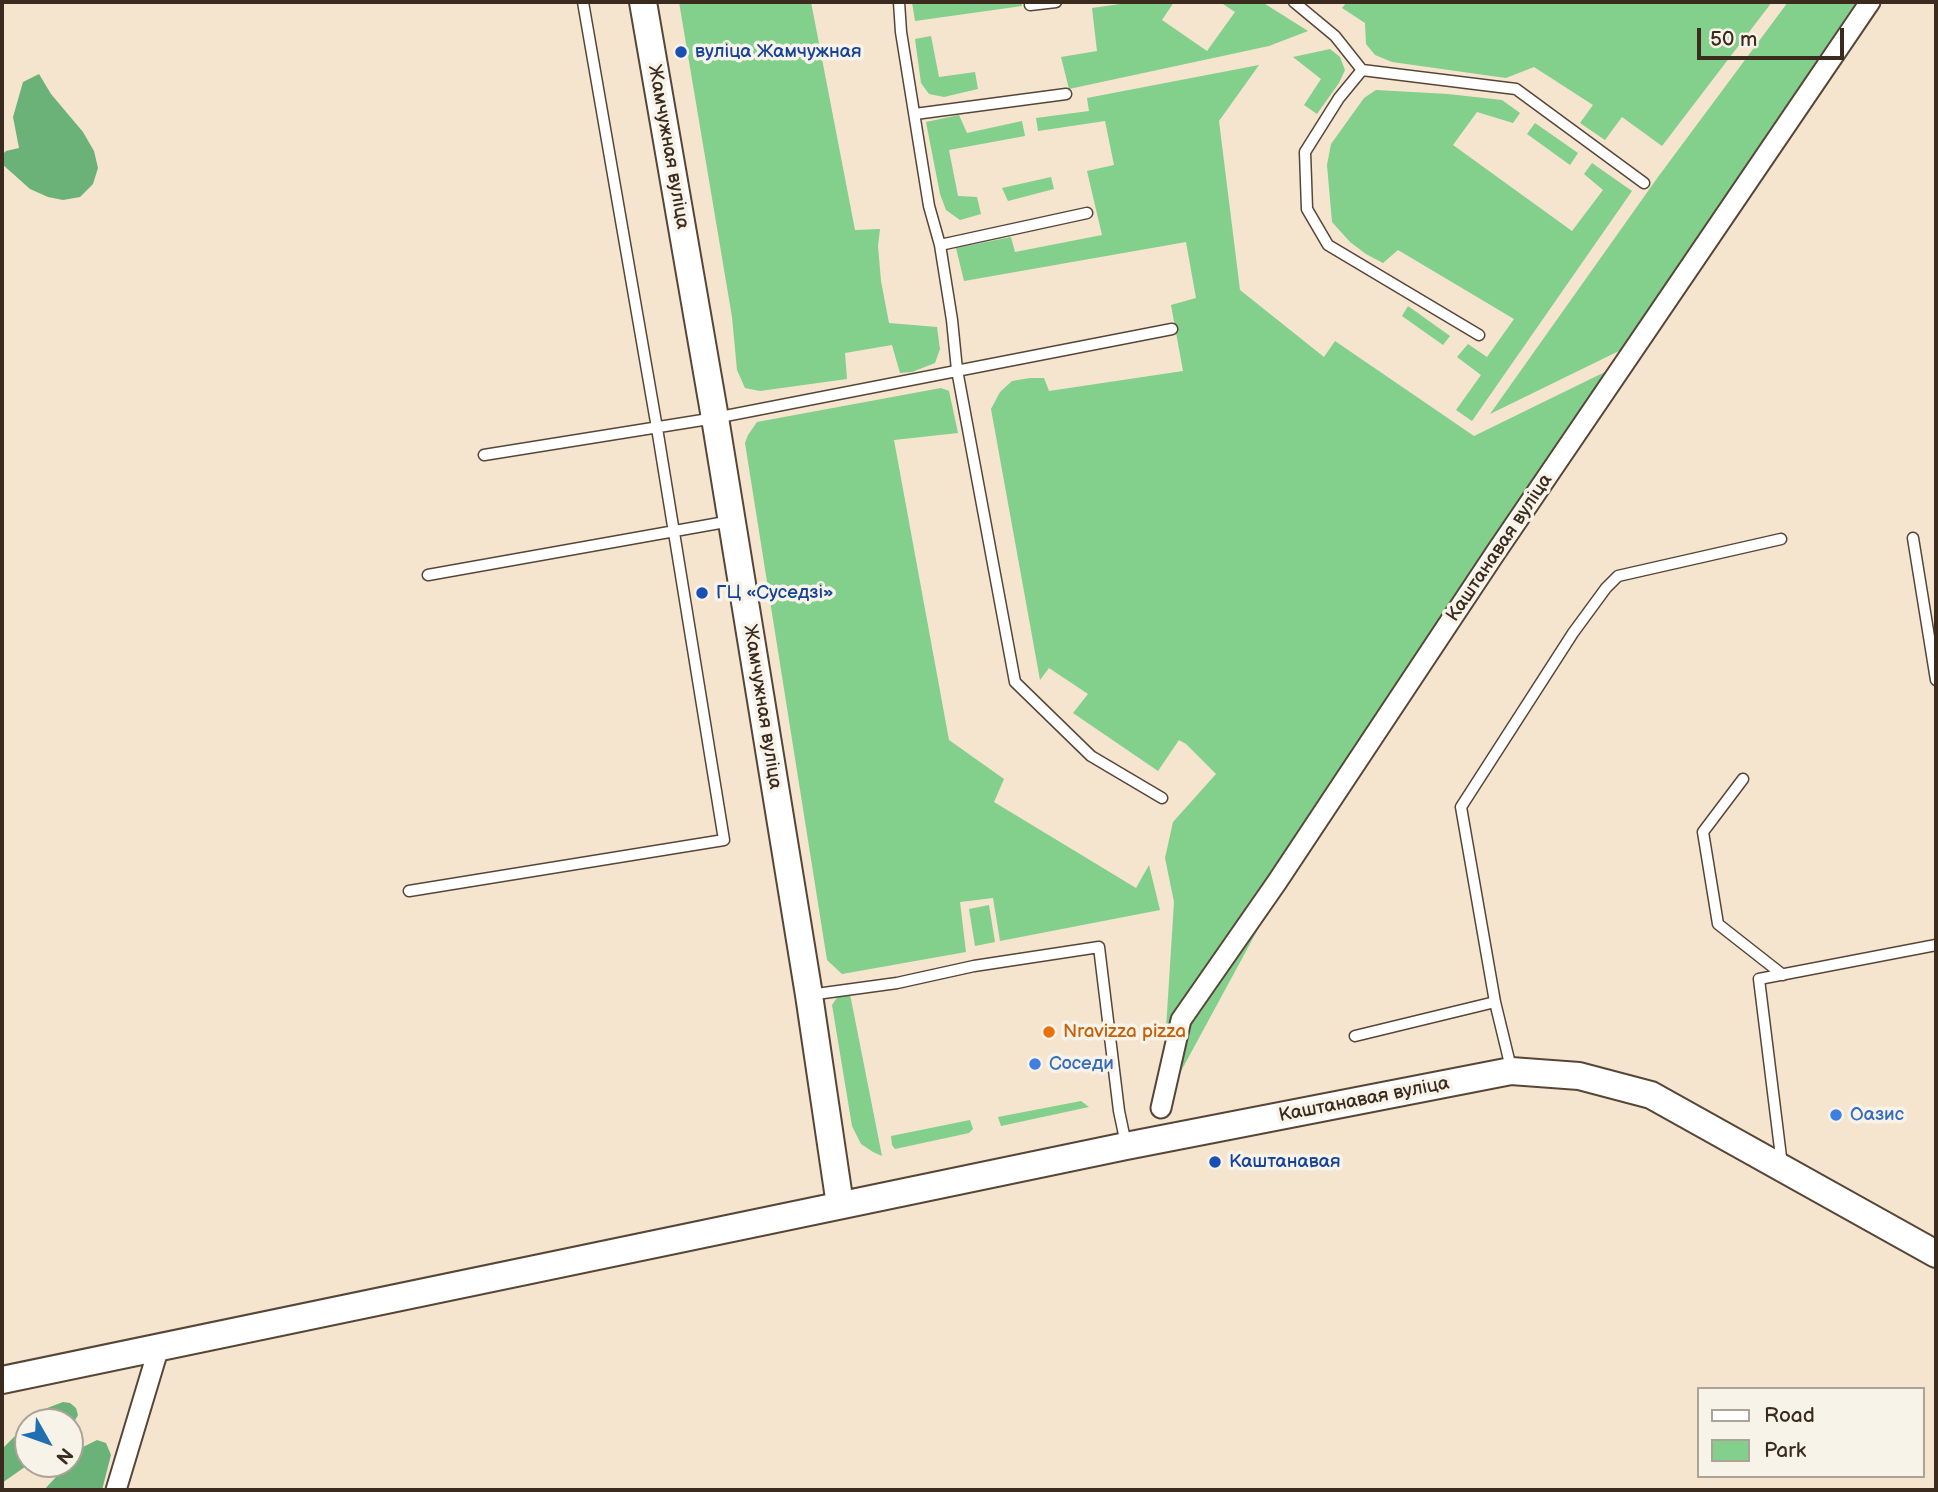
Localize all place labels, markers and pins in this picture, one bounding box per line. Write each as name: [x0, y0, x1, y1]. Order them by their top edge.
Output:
place label: вуліца Жамчужная: [695, 41, 861, 63]
marker: вуліца Жамчужная: [673, 44, 689, 60]
place label: ГЦ «Суседзі»: [716, 582, 834, 604]
marker: ГЦ «Суседзі»: [694, 585, 710, 601]
place label: Nravizza pizza: [1063, 1021, 1186, 1043]
marker: Nravizza pizza: [1041, 1024, 1057, 1040]
place label: Соседи: [1049, 1053, 1114, 1075]
marker: Соседи: [1027, 1056, 1043, 1072]
place label: Оазис: [1850, 1104, 1904, 1126]
marker: Оазис: [1828, 1107, 1844, 1123]
place label: Каштанавая: [1229, 1151, 1341, 1173]
marker: Каштанавая: [1207, 1154, 1223, 1170]

